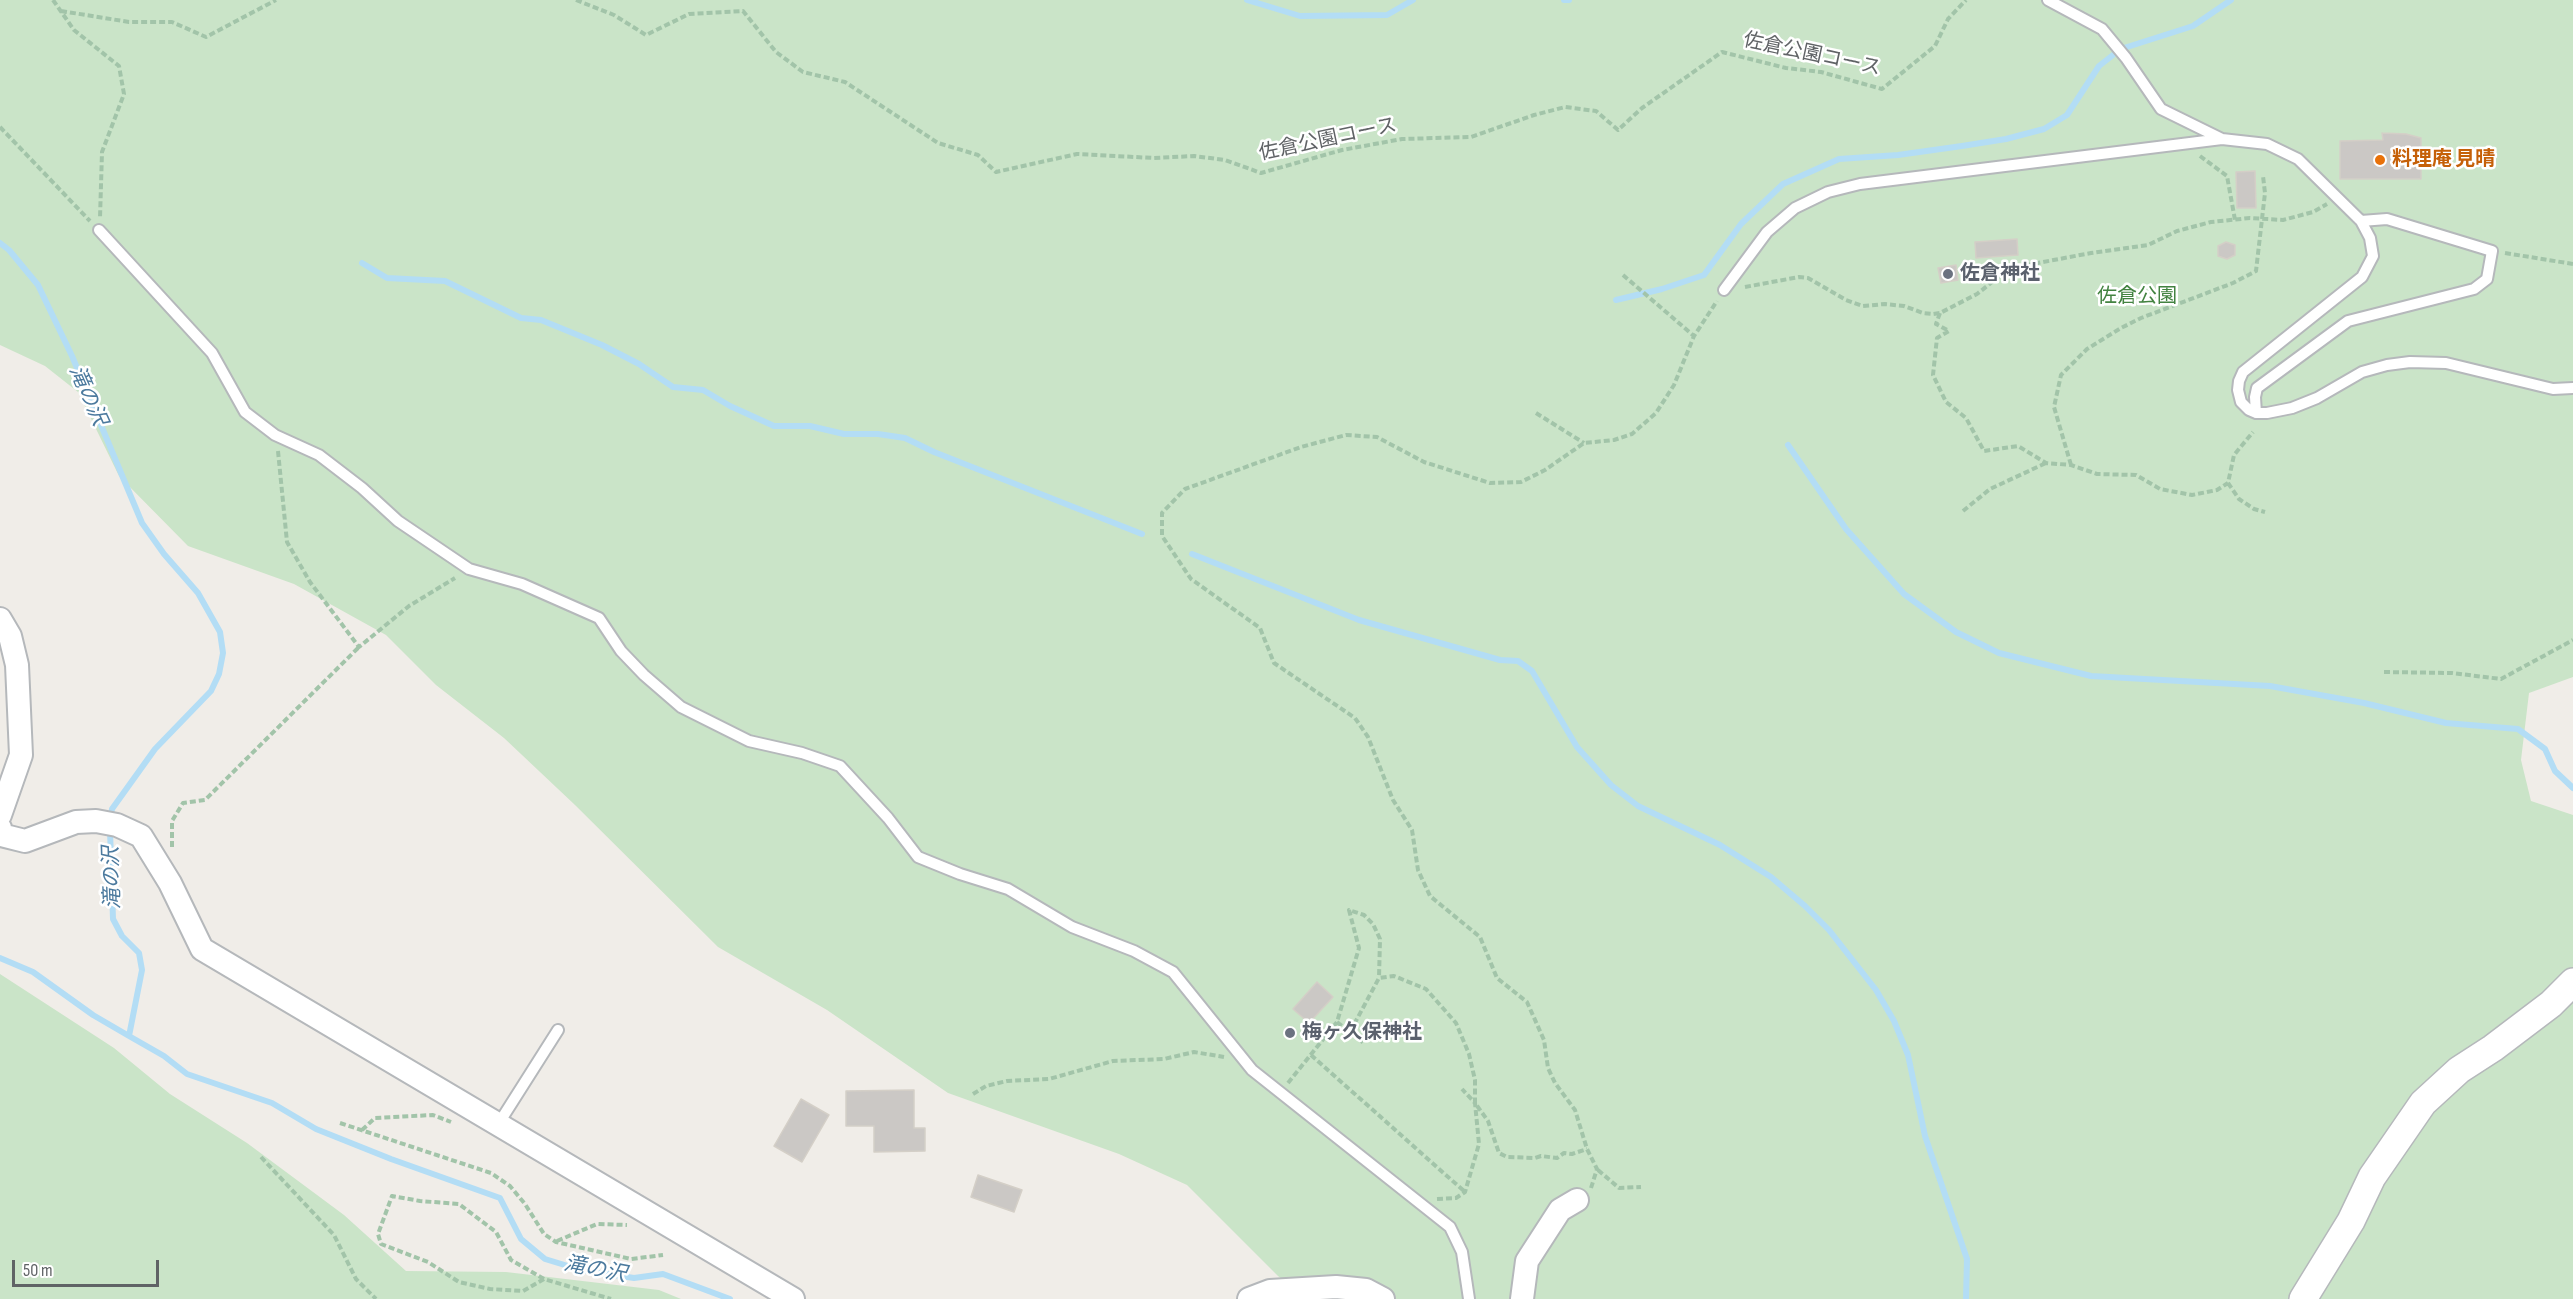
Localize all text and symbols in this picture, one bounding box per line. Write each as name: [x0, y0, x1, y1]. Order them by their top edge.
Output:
street label: 佐倉公園コース: [1741, 29, 1883, 81]
street label: 佐倉公園コース: [1257, 114, 1399, 166]
place label: 料理庵 見晴: [2392, 148, 2495, 172]
marker: 料理庵 見晴: [2373, 153, 2387, 167]
place label: 佐倉神社: [1960, 262, 2040, 286]
marker: 佐倉神社: [1941, 267, 1955, 281]
park label: 佐倉公園: [2097, 285, 2177, 309]
water label: 滝の沢: [63, 362, 111, 430]
water label: 滝の沢: [99, 846, 127, 910]
place label: 梅ヶ久保神社: [1302, 1021, 1422, 1045]
marker: 梅ヶ久保神社: [1283, 1026, 1297, 1040]
scale bar: [15, 1248, 162, 1286]
water label: 滝の沢: [562, 1252, 628, 1288]
text: 50 m: [23, 1260, 53, 1281]

